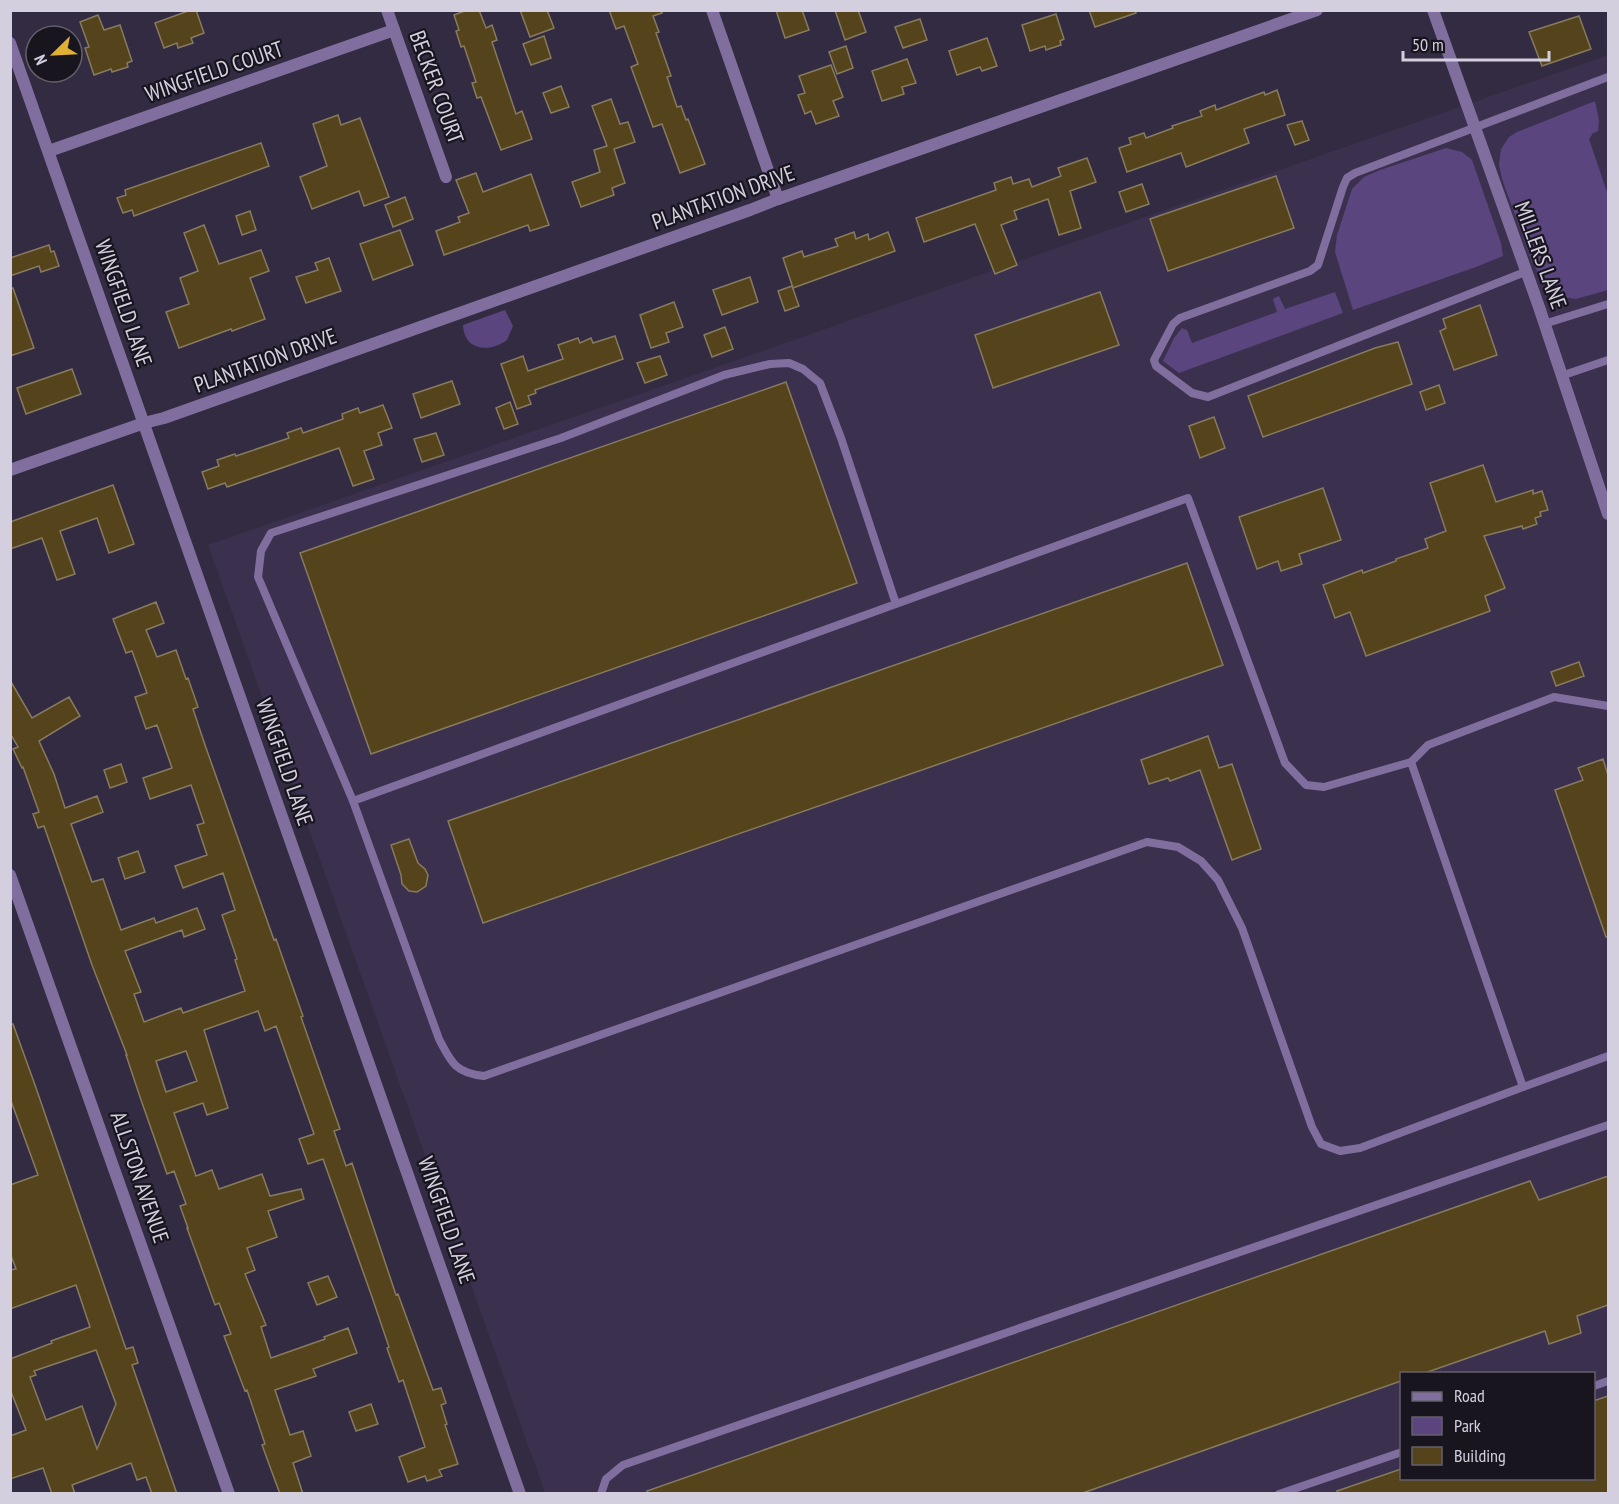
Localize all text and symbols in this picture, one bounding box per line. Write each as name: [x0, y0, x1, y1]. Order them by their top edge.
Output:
north arrow: [24, 24, 84, 84]
scale bar: [1403, 24, 1548, 62]
street label: BECKER COURT: [404, 27, 470, 147]
text: 50 m: [1412, 33, 1444, 56]
street label: WINGFIELD COURT: [141, 34, 287, 108]
text: N: [29, 52, 51, 68]
street label: PLANTATION DRIVE: [648, 158, 798, 236]
street label: MILLERS LANE: [1509, 197, 1573, 313]
street label: WINGFIELD LANE: [89, 236, 159, 370]
street label: PLANTATION DRIVE: [190, 321, 340, 399]
street label: WINGFIELD LANE: [250, 695, 320, 829]
street label: ALLSTON AVENUE: [104, 1108, 176, 1246]
street label: WINGFIELD LANE: [412, 1153, 482, 1287]
legend: [1400, 1372, 1595, 1480]
text: Road: [1454, 1384, 1485, 1407]
text: Park: [1454, 1414, 1481, 1437]
text: Building: [1454, 1444, 1506, 1467]

